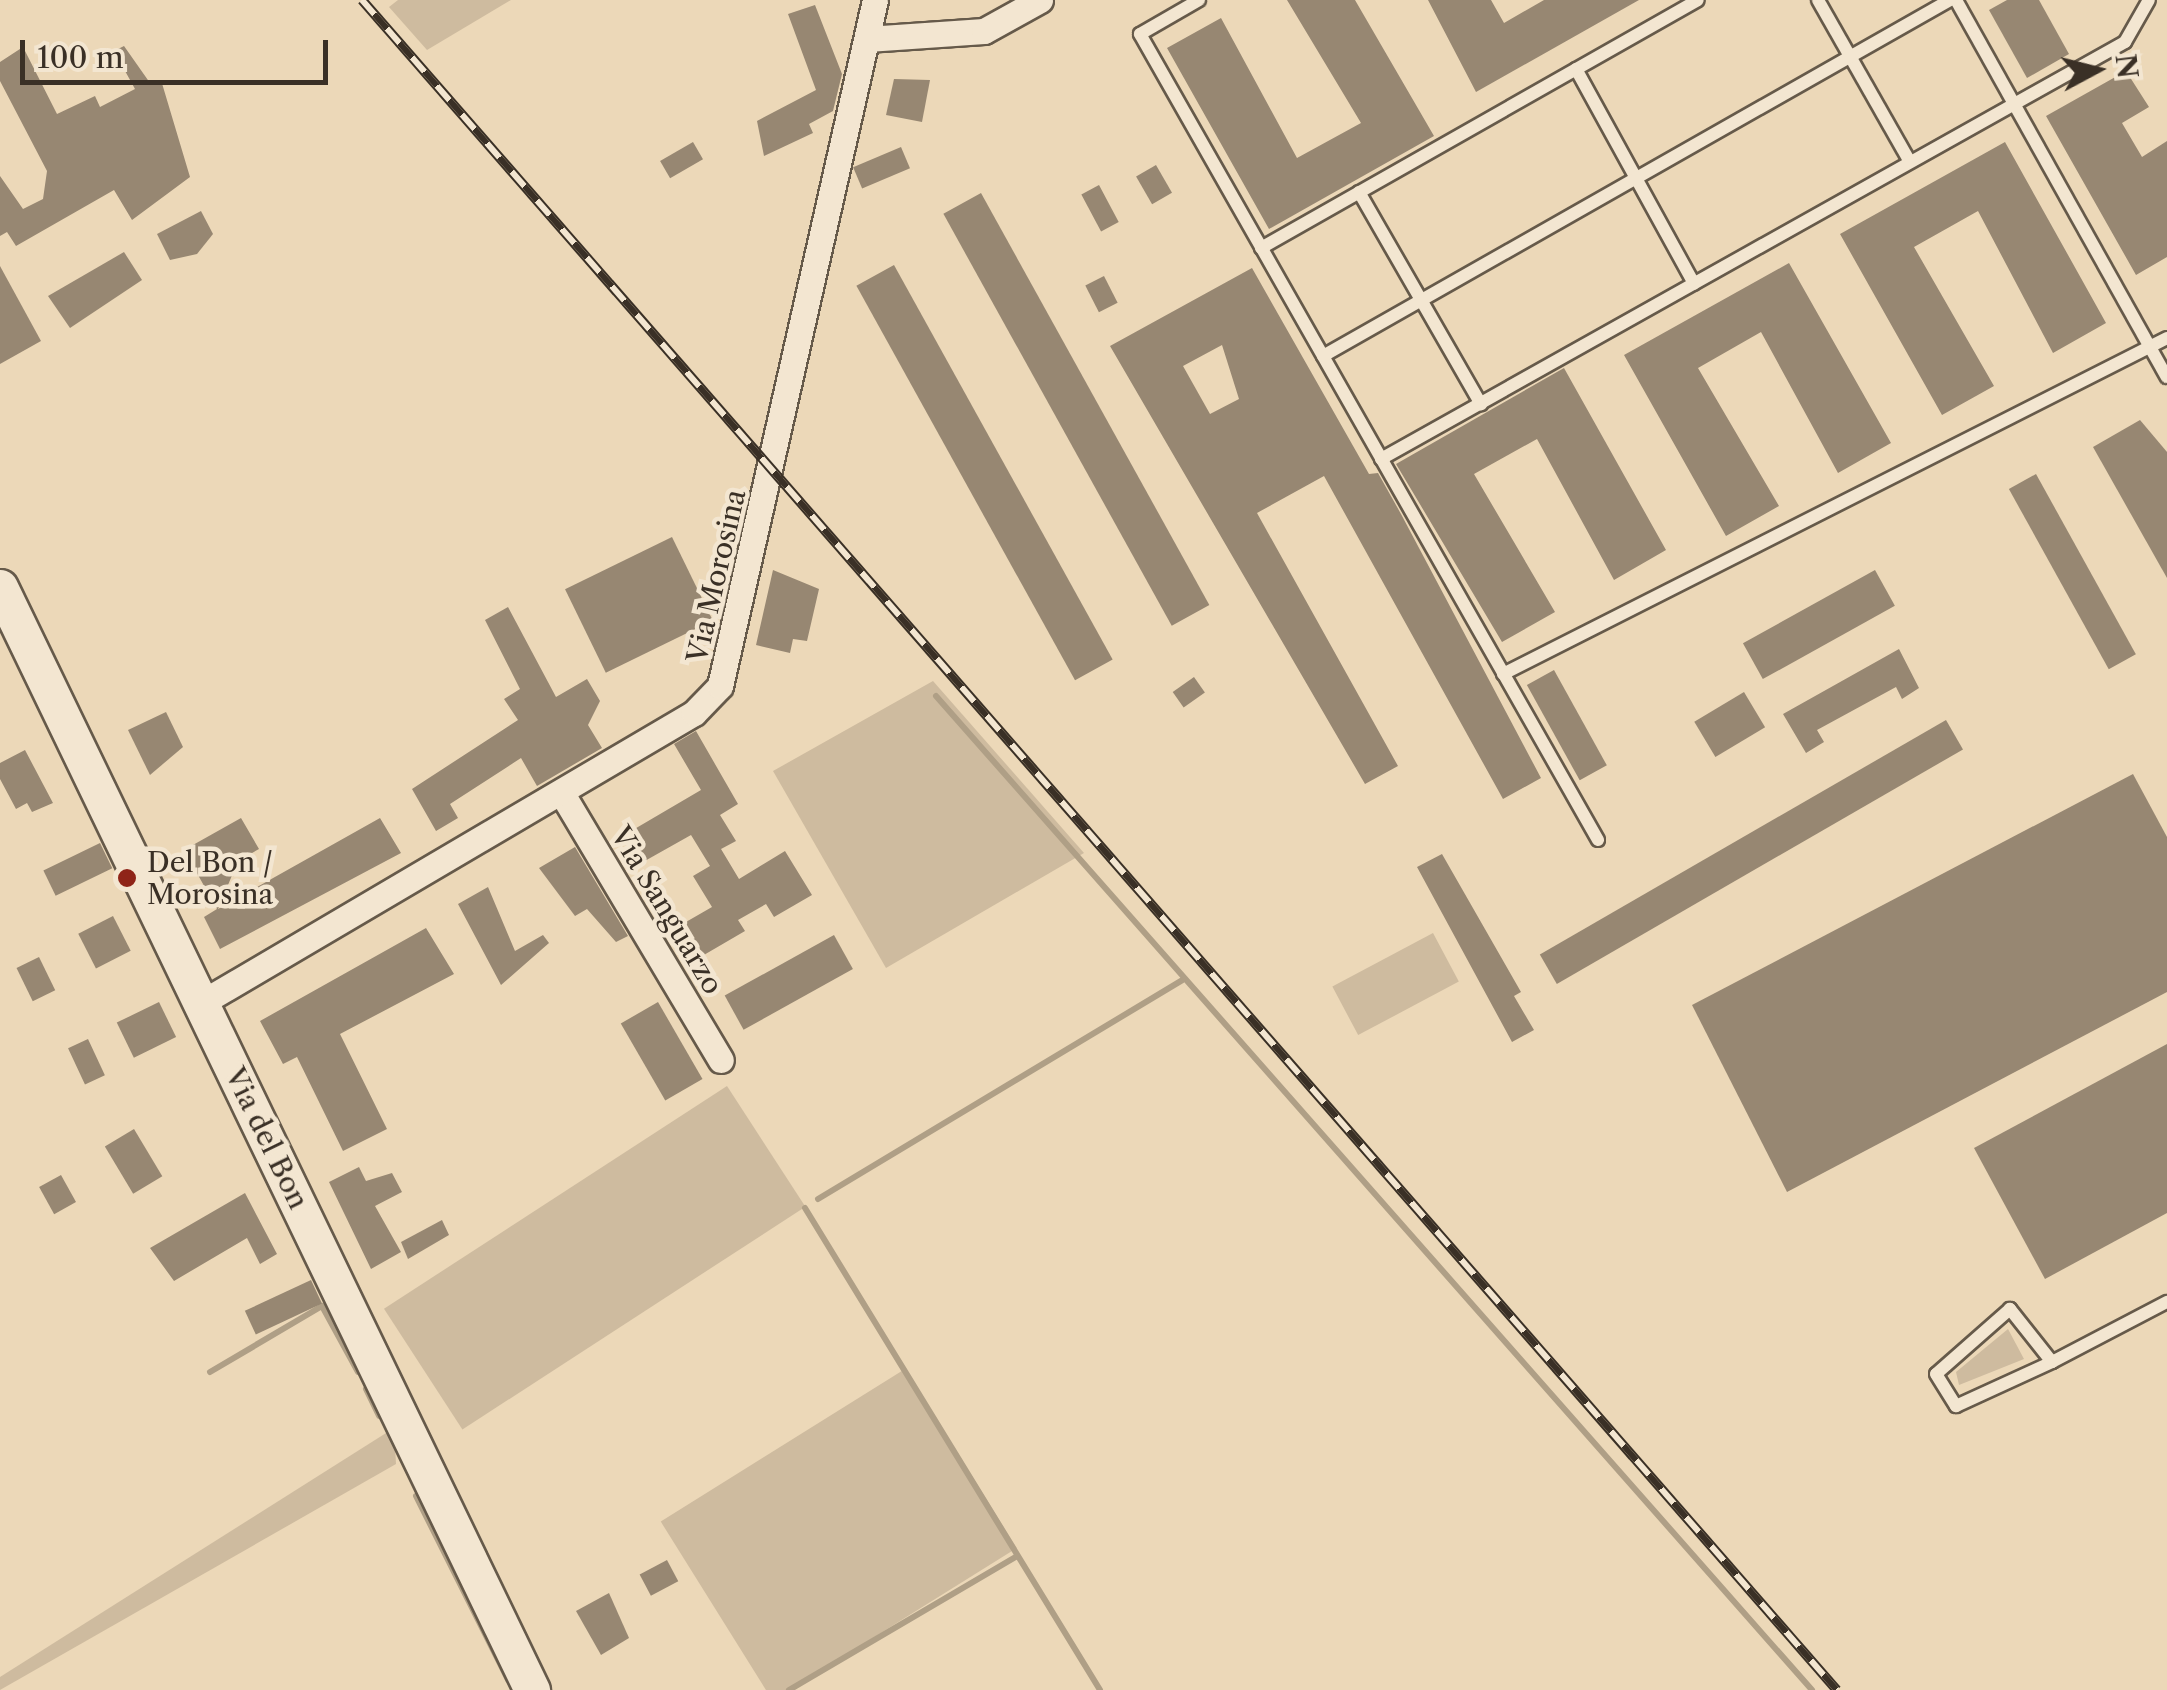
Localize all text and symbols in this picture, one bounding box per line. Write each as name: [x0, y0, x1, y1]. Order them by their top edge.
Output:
scale bar: [25, 20, 332, 82]
north arrow: [2047, 20, 2147, 120]
text: 100 m: [37, 39, 124, 76]
text: N: [2108, 52, 2145, 80]
street label: Via Morosina: [680, 486, 752, 666]
street label: Via Sanguarzo: [604, 820, 730, 1000]
place label: Del Bon / Morosina: [147, 845, 273, 911]
marker: Del Bon / Morosina: [116, 867, 138, 889]
street label: Via del Bon: [218, 1062, 316, 1214]

